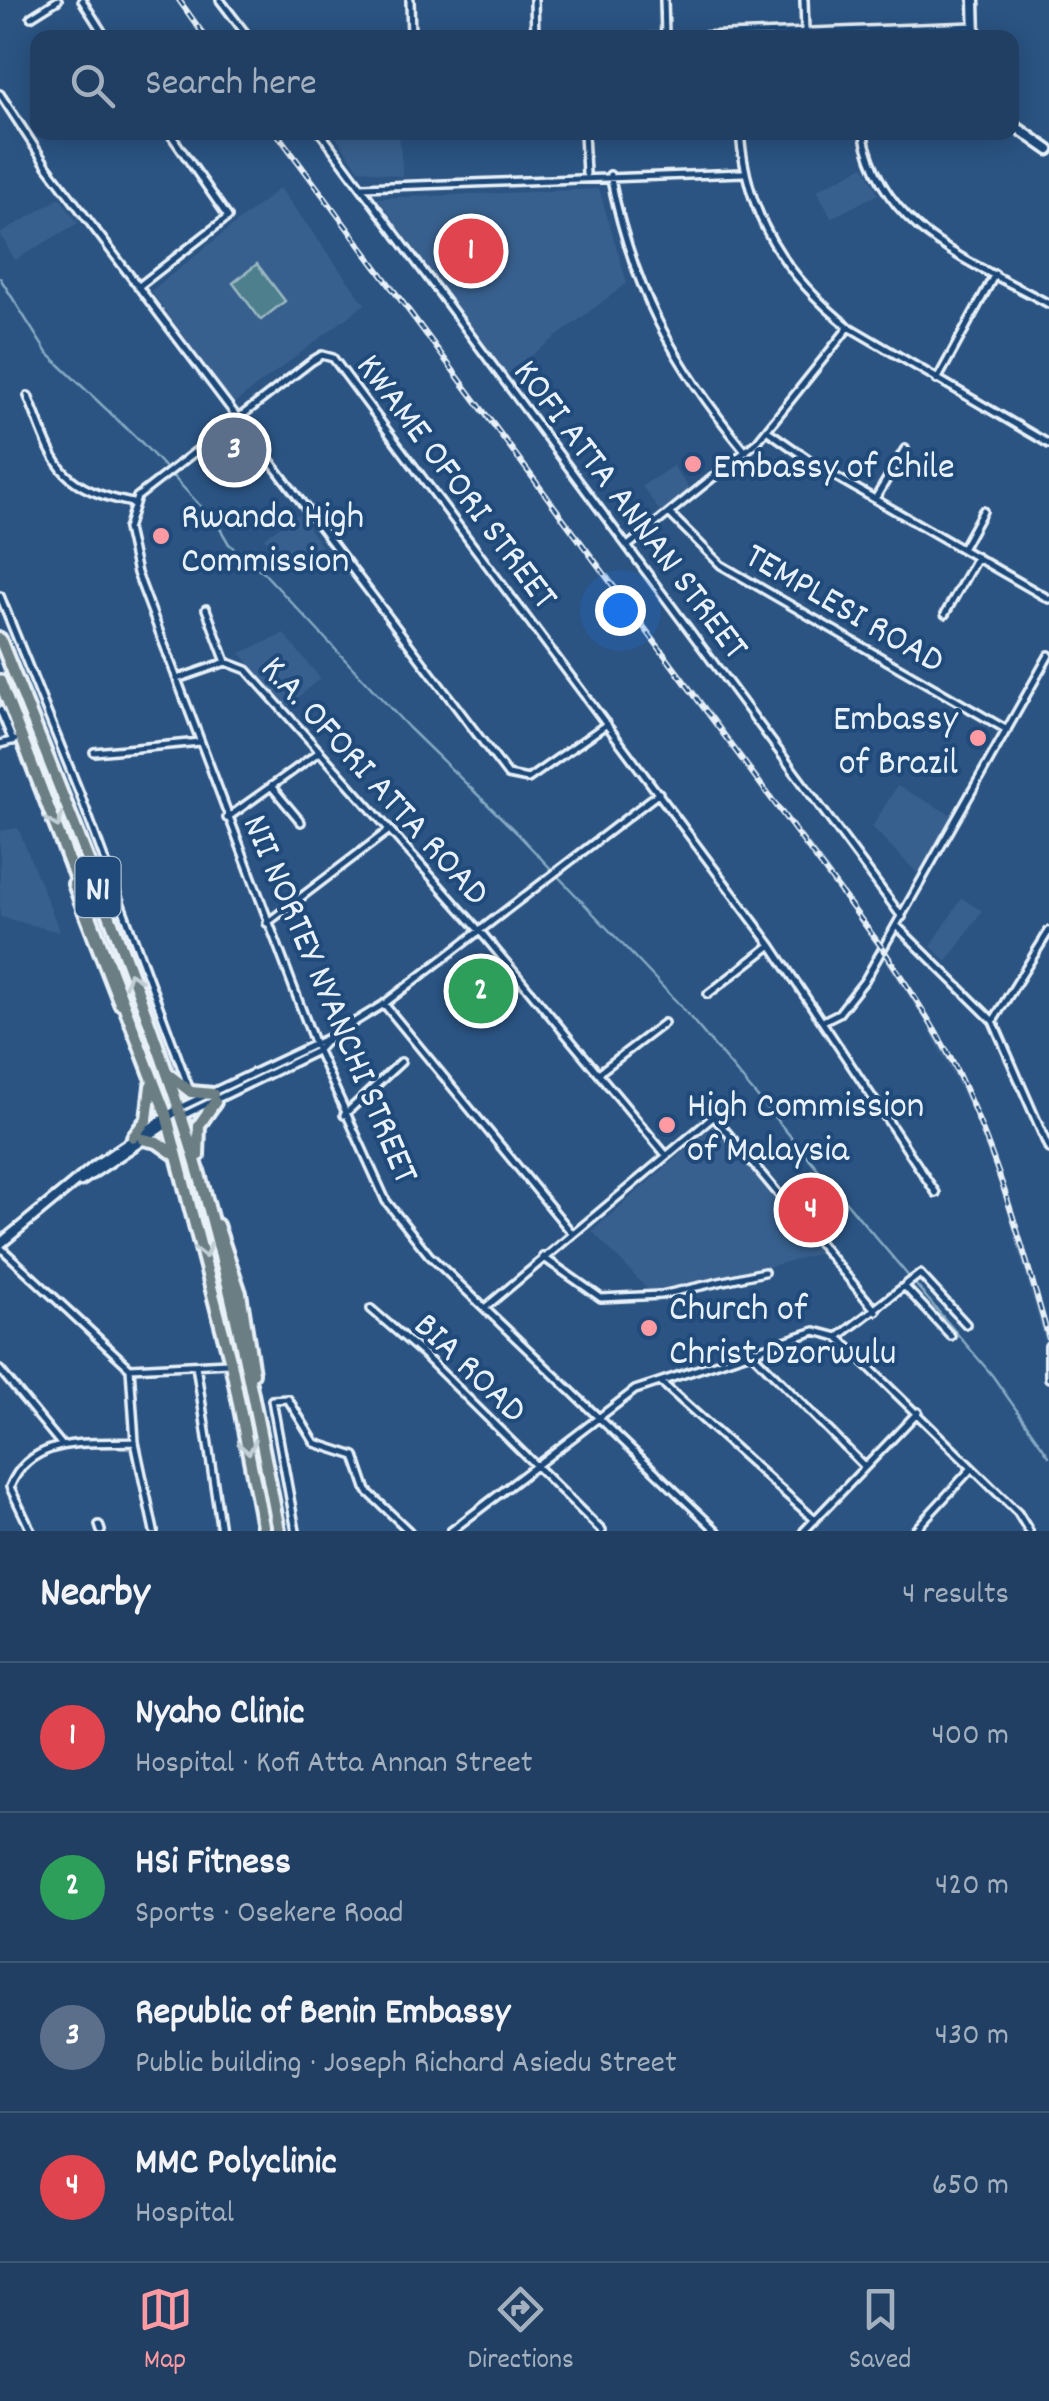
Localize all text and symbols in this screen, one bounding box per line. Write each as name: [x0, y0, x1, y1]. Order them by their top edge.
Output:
search box: [30, 30, 1019, 140]
icon: search: [65, 58, 120, 113]
text: Search here: [145, 58, 317, 113]
pin: 1: [438, 214, 504, 288]
street label: KWAME OFORI STREET: [340, 344, 569, 623]
street label: KOFI ATTA ANNAN STREET: [497, 349, 760, 673]
pin: 3: [202, 412, 266, 488]
place label: Embassy of Chile: [713, 442, 955, 497]
marker: Embassy of Chile: [682, 453, 704, 475]
place label: Rwanda High Commission: [181, 492, 364, 591]
marker: Rwanda High Commission: [150, 525, 172, 547]
street label: TEMPLESI ROAD: [733, 531, 953, 690]
your location: [595, 585, 646, 636]
street label: K.A. OFORI ATTA ROAD: [245, 645, 501, 920]
place label: Embassy of Brazil: [833, 694, 959, 793]
marker: Embassy of Brazil: [967, 727, 989, 749]
street label: NII NORTEY NYANCHI STREET: [225, 807, 431, 1193]
one-way arrow: [44, 812, 64, 829]
road number: N1: [76, 857, 120, 917]
pin: 2: [448, 954, 514, 1028]
one-way arrow: [123, 972, 144, 989]
place label: High Commission of Malaysia: [687, 1081, 924, 1180]
marker: High Commission of Malaysia: [656, 1114, 678, 1136]
pin: 4: [778, 1172, 844, 1248]
one-way arrow: [193, 1242, 214, 1259]
place label: Church of Christ Dzorwulu: [669, 1284, 896, 1383]
street label: BIA ROAD: [399, 1302, 538, 1438]
marker: Church of Christ Dzorwulu: [638, 1317, 660, 1339]
one-way arrow: [236, 1438, 257, 1455]
text: Nearby: [40, 1566, 150, 1626]
text: 4 results: [902, 1573, 1009, 1619]
text: Nyaho Clinic: [135, 1687, 305, 1742]
text: 1: [69, 1714, 76, 1760]
text: 400 m: [932, 1714, 1009, 1760]
text: Hospital · Kofi Atta Annan Street: [135, 1742, 533, 1788]
text: HSi Fitness: [135, 1837, 291, 1892]
text: 2: [66, 1864, 79, 1910]
text: 420 m: [935, 1864, 1009, 1910]
text: Sports · Osekere Road: [135, 1892, 403, 1938]
text: Republic of Benin Embassy: [135, 1987, 510, 2042]
text: 3: [65, 2014, 80, 2060]
text: 430 m: [935, 2014, 1009, 2060]
text: Public building · Joseph Richard Asiedu Street: [135, 2042, 677, 2088]
text: MMC Polyclinic: [135, 2137, 337, 2192]
text: 4: [66, 2164, 79, 2210]
text: 650 m: [932, 2164, 1009, 2210]
text: Hospital: [135, 2192, 234, 2238]
tab: Map: [138, 2282, 193, 2382]
tab: Directions: [468, 2282, 574, 2382]
tab: Saved: [849, 2282, 911, 2382]

